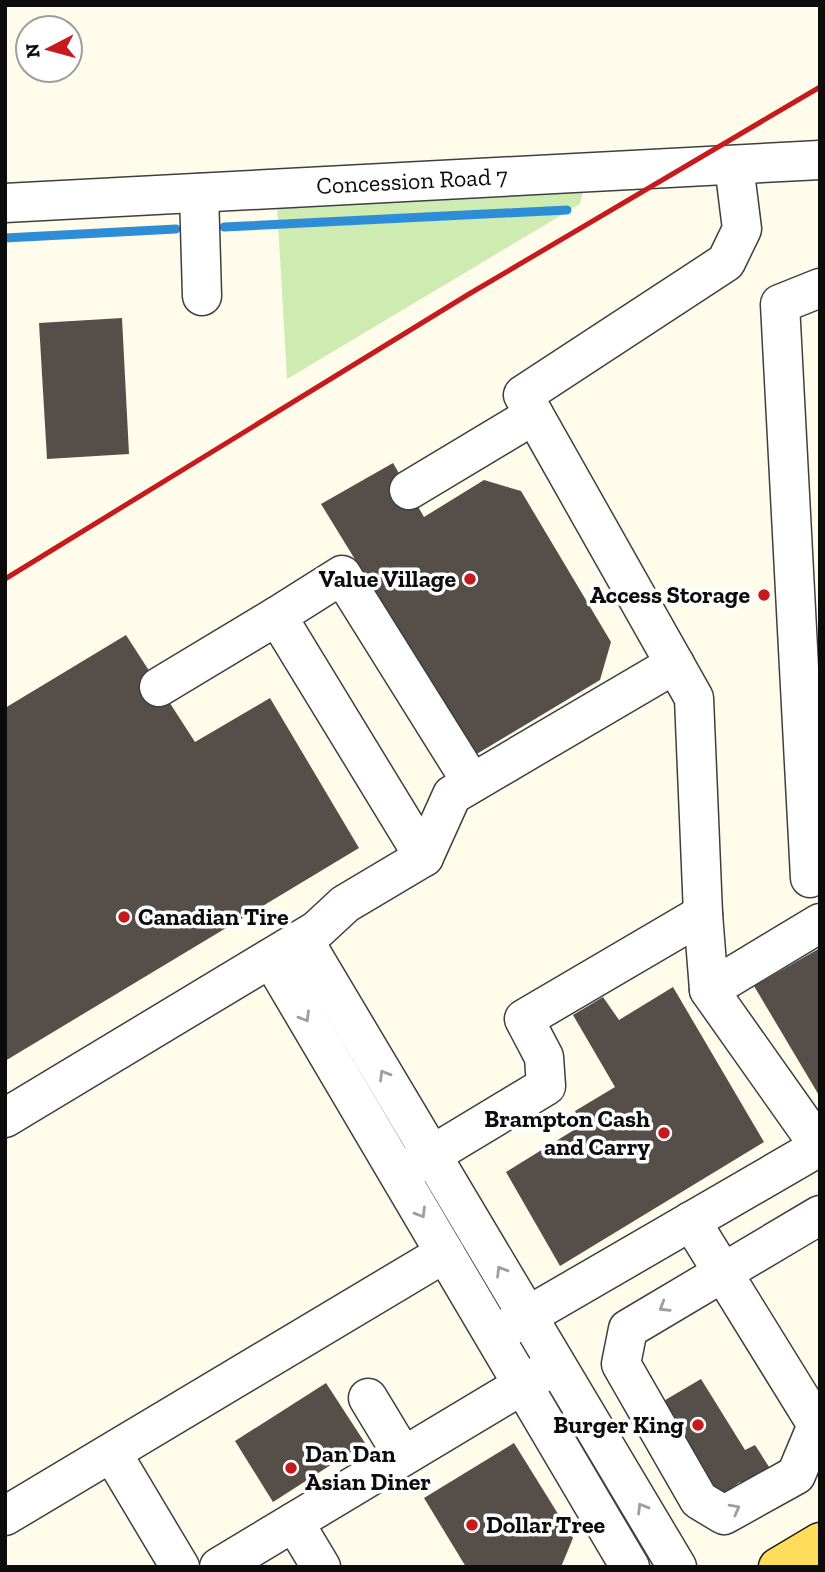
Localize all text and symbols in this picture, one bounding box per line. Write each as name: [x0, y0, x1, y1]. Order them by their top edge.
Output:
north arrow: [14, 14, 84, 84]
text: N: [20, 42, 45, 59]
street label: Concession Road 7: [316, 161, 508, 200]
place label: Value Village: [319, 564, 456, 593]
marker: Value Village: [462, 571, 478, 587]
place label: Access Storage: [590, 580, 750, 609]
marker: Access Storage: [756, 587, 772, 603]
place label: Canadian Tire: [138, 902, 289, 931]
marker: Canadian Tire: [116, 909, 132, 925]
one-way arrow: [297, 1009, 310, 1022]
one-way arrow: [379, 1070, 392, 1083]
place label: Brampton Cash and Carry: [484, 1104, 650, 1161]
marker: Brampton Cash and Carry: [656, 1125, 672, 1141]
one-way arrow: [413, 1205, 426, 1218]
one-way arrow: [496, 1265, 509, 1278]
one-way arrow: [658, 1299, 671, 1312]
place label: Burger King: [553, 1410, 684, 1439]
marker: Burger King: [690, 1417, 706, 1433]
place label: Dan Dan Asian Diner: [305, 1439, 431, 1496]
marker: Dan Dan Asian Diner: [283, 1460, 299, 1476]
one-way arrow: [637, 1503, 650, 1516]
one-way arrow: [727, 1503, 740, 1517]
place label: Dollar Tree: [486, 1510, 606, 1539]
marker: Dollar Tree: [464, 1517, 480, 1533]

